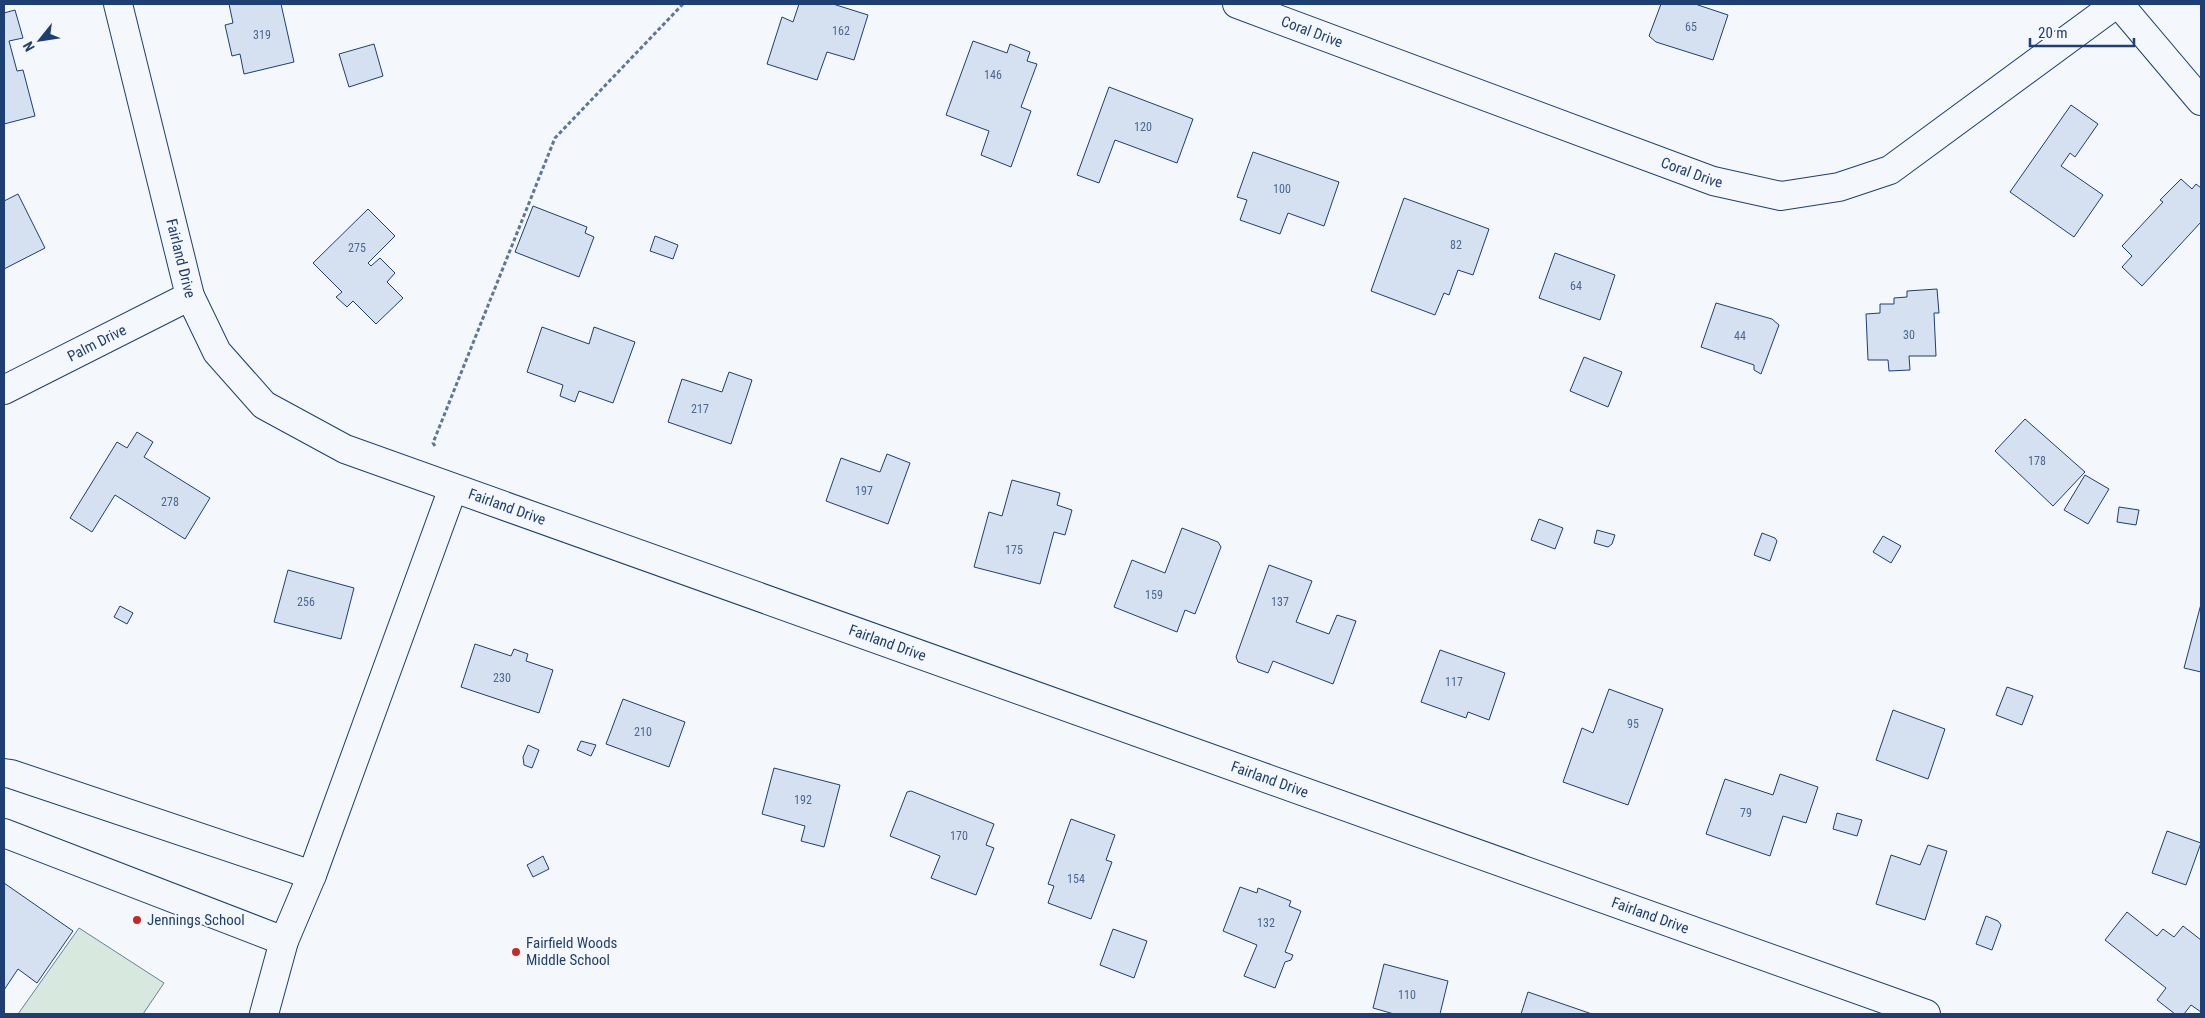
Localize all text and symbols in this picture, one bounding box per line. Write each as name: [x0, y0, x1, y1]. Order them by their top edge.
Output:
street label: Coral Drive: [1279, 12, 1345, 52]
north arrow: [15, 15, 65, 65]
scale bar: [2030, 15, 2134, 47]
house number: 65: [1685, 20, 1697, 34]
house number: 162: [832, 24, 850, 38]
text: 20 m: [2038, 24, 2068, 42]
house number: 319: [253, 28, 271, 42]
text: N: [20, 39, 38, 54]
house number: 146: [984, 68, 1002, 82]
house number: 120: [1134, 120, 1152, 134]
street label: Coral Drive: [1658, 153, 1724, 192]
house number: 100: [1273, 182, 1291, 196]
street label: Fairland Drive: [162, 217, 199, 300]
house number: 82: [1450, 238, 1462, 252]
house number: 275: [348, 241, 366, 255]
house number: 64: [1570, 279, 1582, 293]
street label: Palm Drive: [64, 321, 129, 365]
house number: 30: [1903, 328, 1915, 342]
house number: 44: [1734, 329, 1746, 343]
house number: 217: [691, 402, 709, 416]
house number: 178: [2028, 454, 2046, 468]
house number: 197: [855, 484, 873, 498]
street label: Fairland Drive: [466, 485, 548, 529]
house number: 278: [161, 495, 179, 509]
house number: 175: [1005, 543, 1023, 557]
house number: 159: [1145, 588, 1163, 602]
house number: 256: [297, 595, 315, 609]
house number: 137: [1271, 595, 1289, 609]
street label: Fairland Drive: [846, 621, 929, 665]
house number: 230: [493, 671, 511, 685]
house number: 117: [1445, 675, 1463, 689]
house number: 95: [1627, 717, 1639, 731]
house number: 210: [634, 725, 652, 739]
street label: Fairland Drive: [1229, 757, 1311, 802]
house number: 192: [794, 793, 812, 807]
house number: 79: [1740, 806, 1752, 820]
house number: 170: [950, 829, 968, 843]
house number: 154: [1067, 872, 1085, 886]
street label: Fairland Drive: [1609, 893, 1691, 938]
place label: Jennings School: [147, 911, 245, 929]
marker: Jennings School: [131, 914, 143, 926]
house number: 132: [1257, 916, 1275, 930]
place label: Fairfield Woods Middle School: [526, 934, 618, 969]
marker: Fairfield Woods Middle School: [510, 946, 522, 958]
house number: 110: [1398, 988, 1416, 1002]

